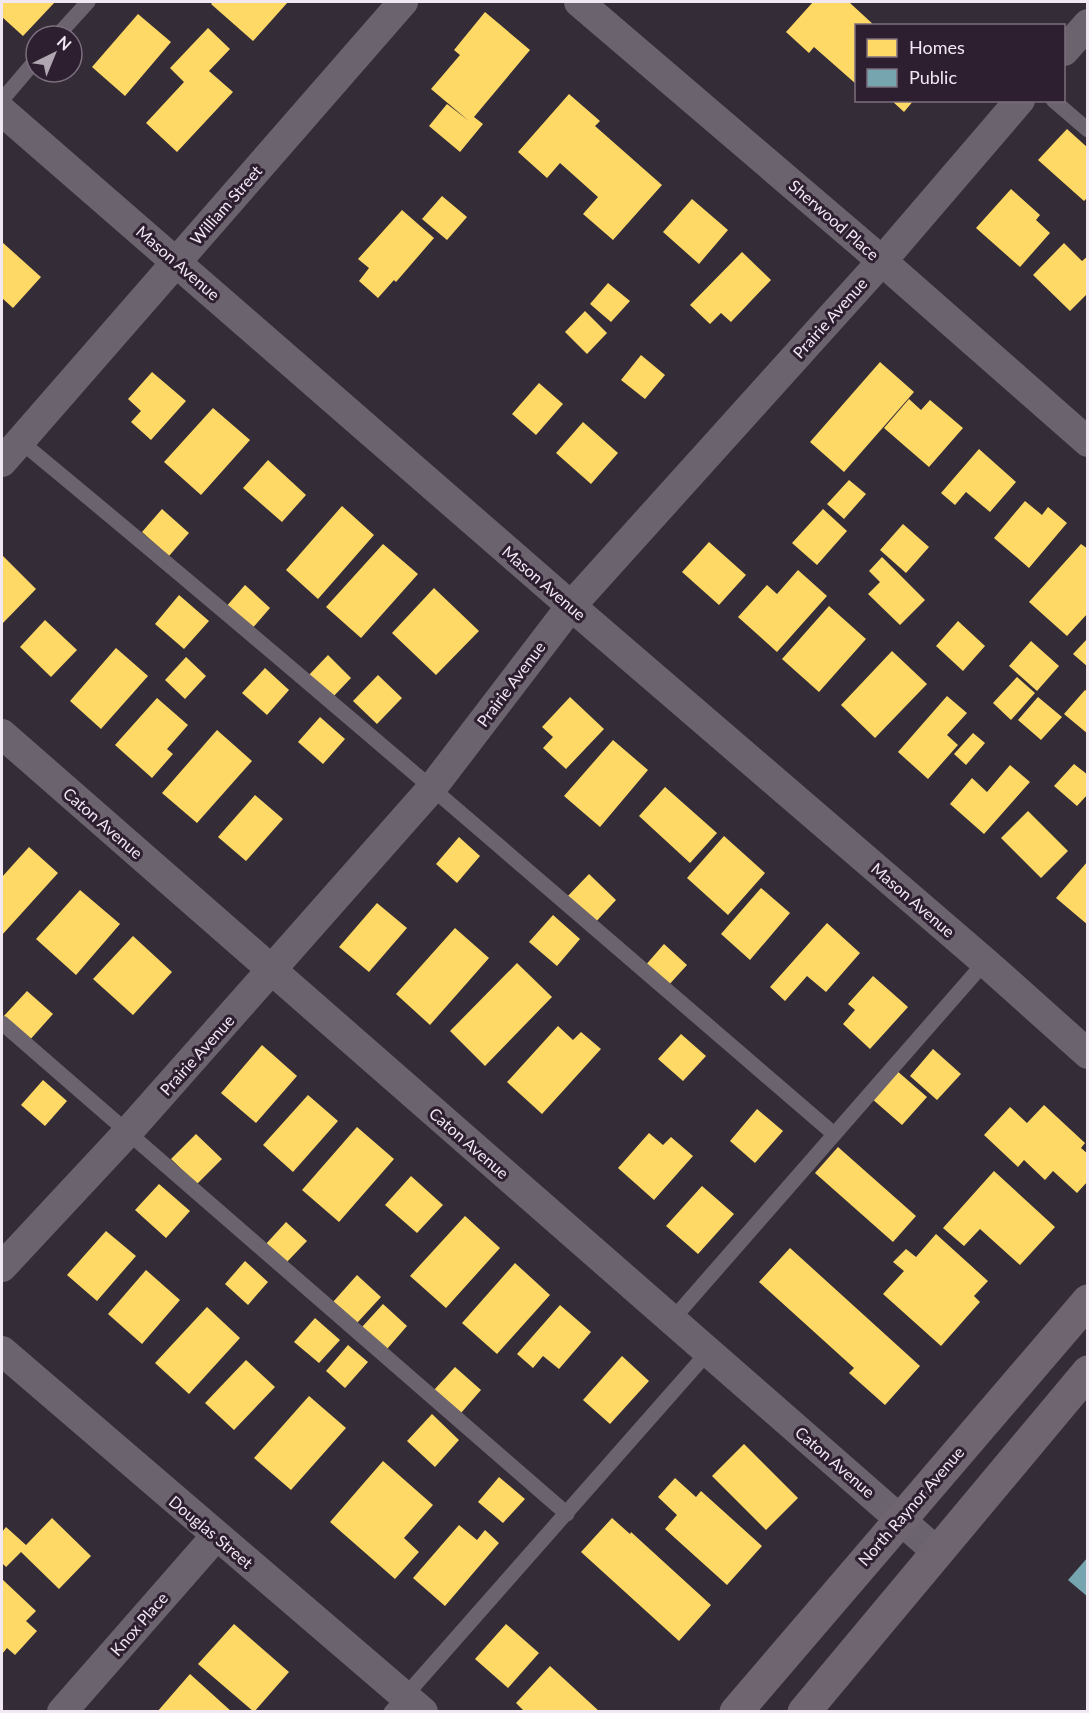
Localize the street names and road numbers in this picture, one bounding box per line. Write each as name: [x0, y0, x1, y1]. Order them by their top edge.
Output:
street label: William Street: [186, 161, 265, 248]
street label: Sherwood Place: [786, 176, 883, 264]
street label: Mason Avenue: [133, 221, 224, 304]
street label: Prairie Avenue: [789, 274, 871, 362]
street label: Mason Avenue: [499, 541, 590, 624]
street label: Prairie Avenue: [472, 637, 549, 730]
street label: Caton Avenue: [60, 783, 147, 862]
street label: Mason Avenue: [868, 858, 959, 941]
street label: Prairie Avenue: [156, 1011, 238, 1099]
street label: Caton Avenue: [426, 1103, 513, 1182]
street label: Caton Avenue: [792, 1422, 879, 1501]
street label: North Raynor Avenue: [854, 1442, 968, 1569]
street label: Douglas Street: [166, 1491, 257, 1572]
street label: Knox Place: [106, 1588, 171, 1659]

